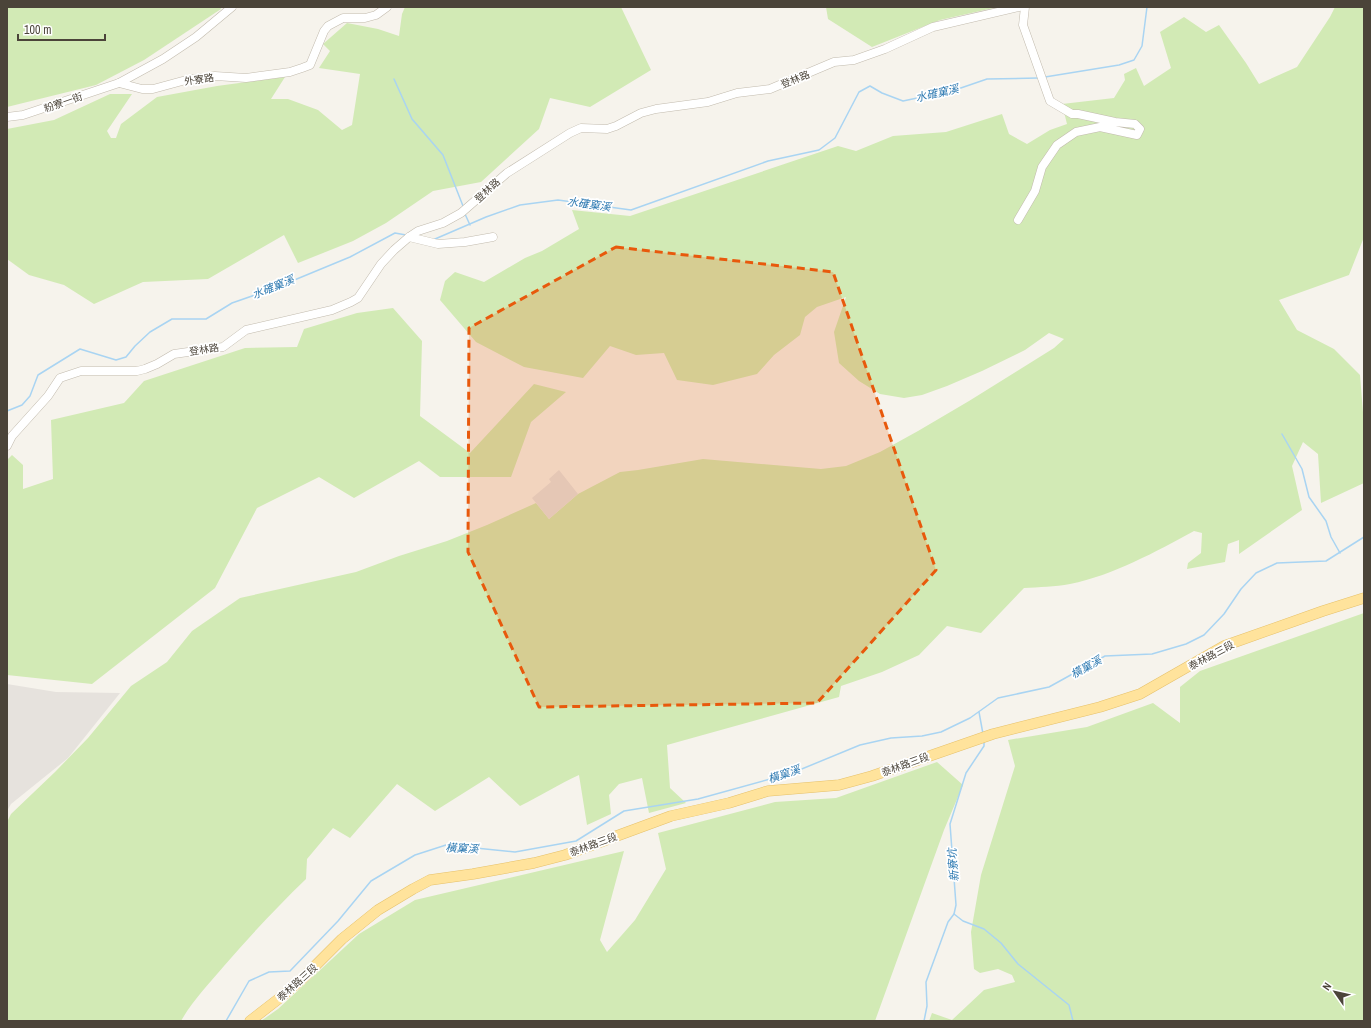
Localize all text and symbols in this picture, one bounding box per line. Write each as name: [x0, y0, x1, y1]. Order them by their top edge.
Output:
scale bar: [18, 16, 105, 42]
text: 100 m: [24, 22, 51, 38]
street label: 登林路: [779, 68, 812, 91]
street label: 外寮路: [183, 71, 215, 88]
water label: 水確窠溪: [914, 81, 962, 105]
street label: 粉寮一街: [42, 90, 84, 115]
street label: 登林路: [472, 175, 503, 205]
water label: 水確窠溪: [566, 194, 614, 214]
water label: 水確窠溪: [250, 272, 298, 302]
street label: 登林路: [188, 341, 220, 358]
street label: 泰林路三段: [1186, 638, 1236, 673]
water label: 橫窠溪: [1068, 652, 1106, 681]
street label: 泰林路三段: [879, 750, 931, 779]
water label: 橫窠溪: [766, 762, 804, 786]
street label: 泰林路三段: [567, 830, 619, 859]
water label: 橫窠溪: [445, 840, 481, 856]
water label: 新寮坑: [945, 846, 961, 882]
street label: 泰林路三段: [274, 961, 320, 1004]
north arrow: [1315, 972, 1355, 1012]
text: N: [1319, 980, 1334, 993]

